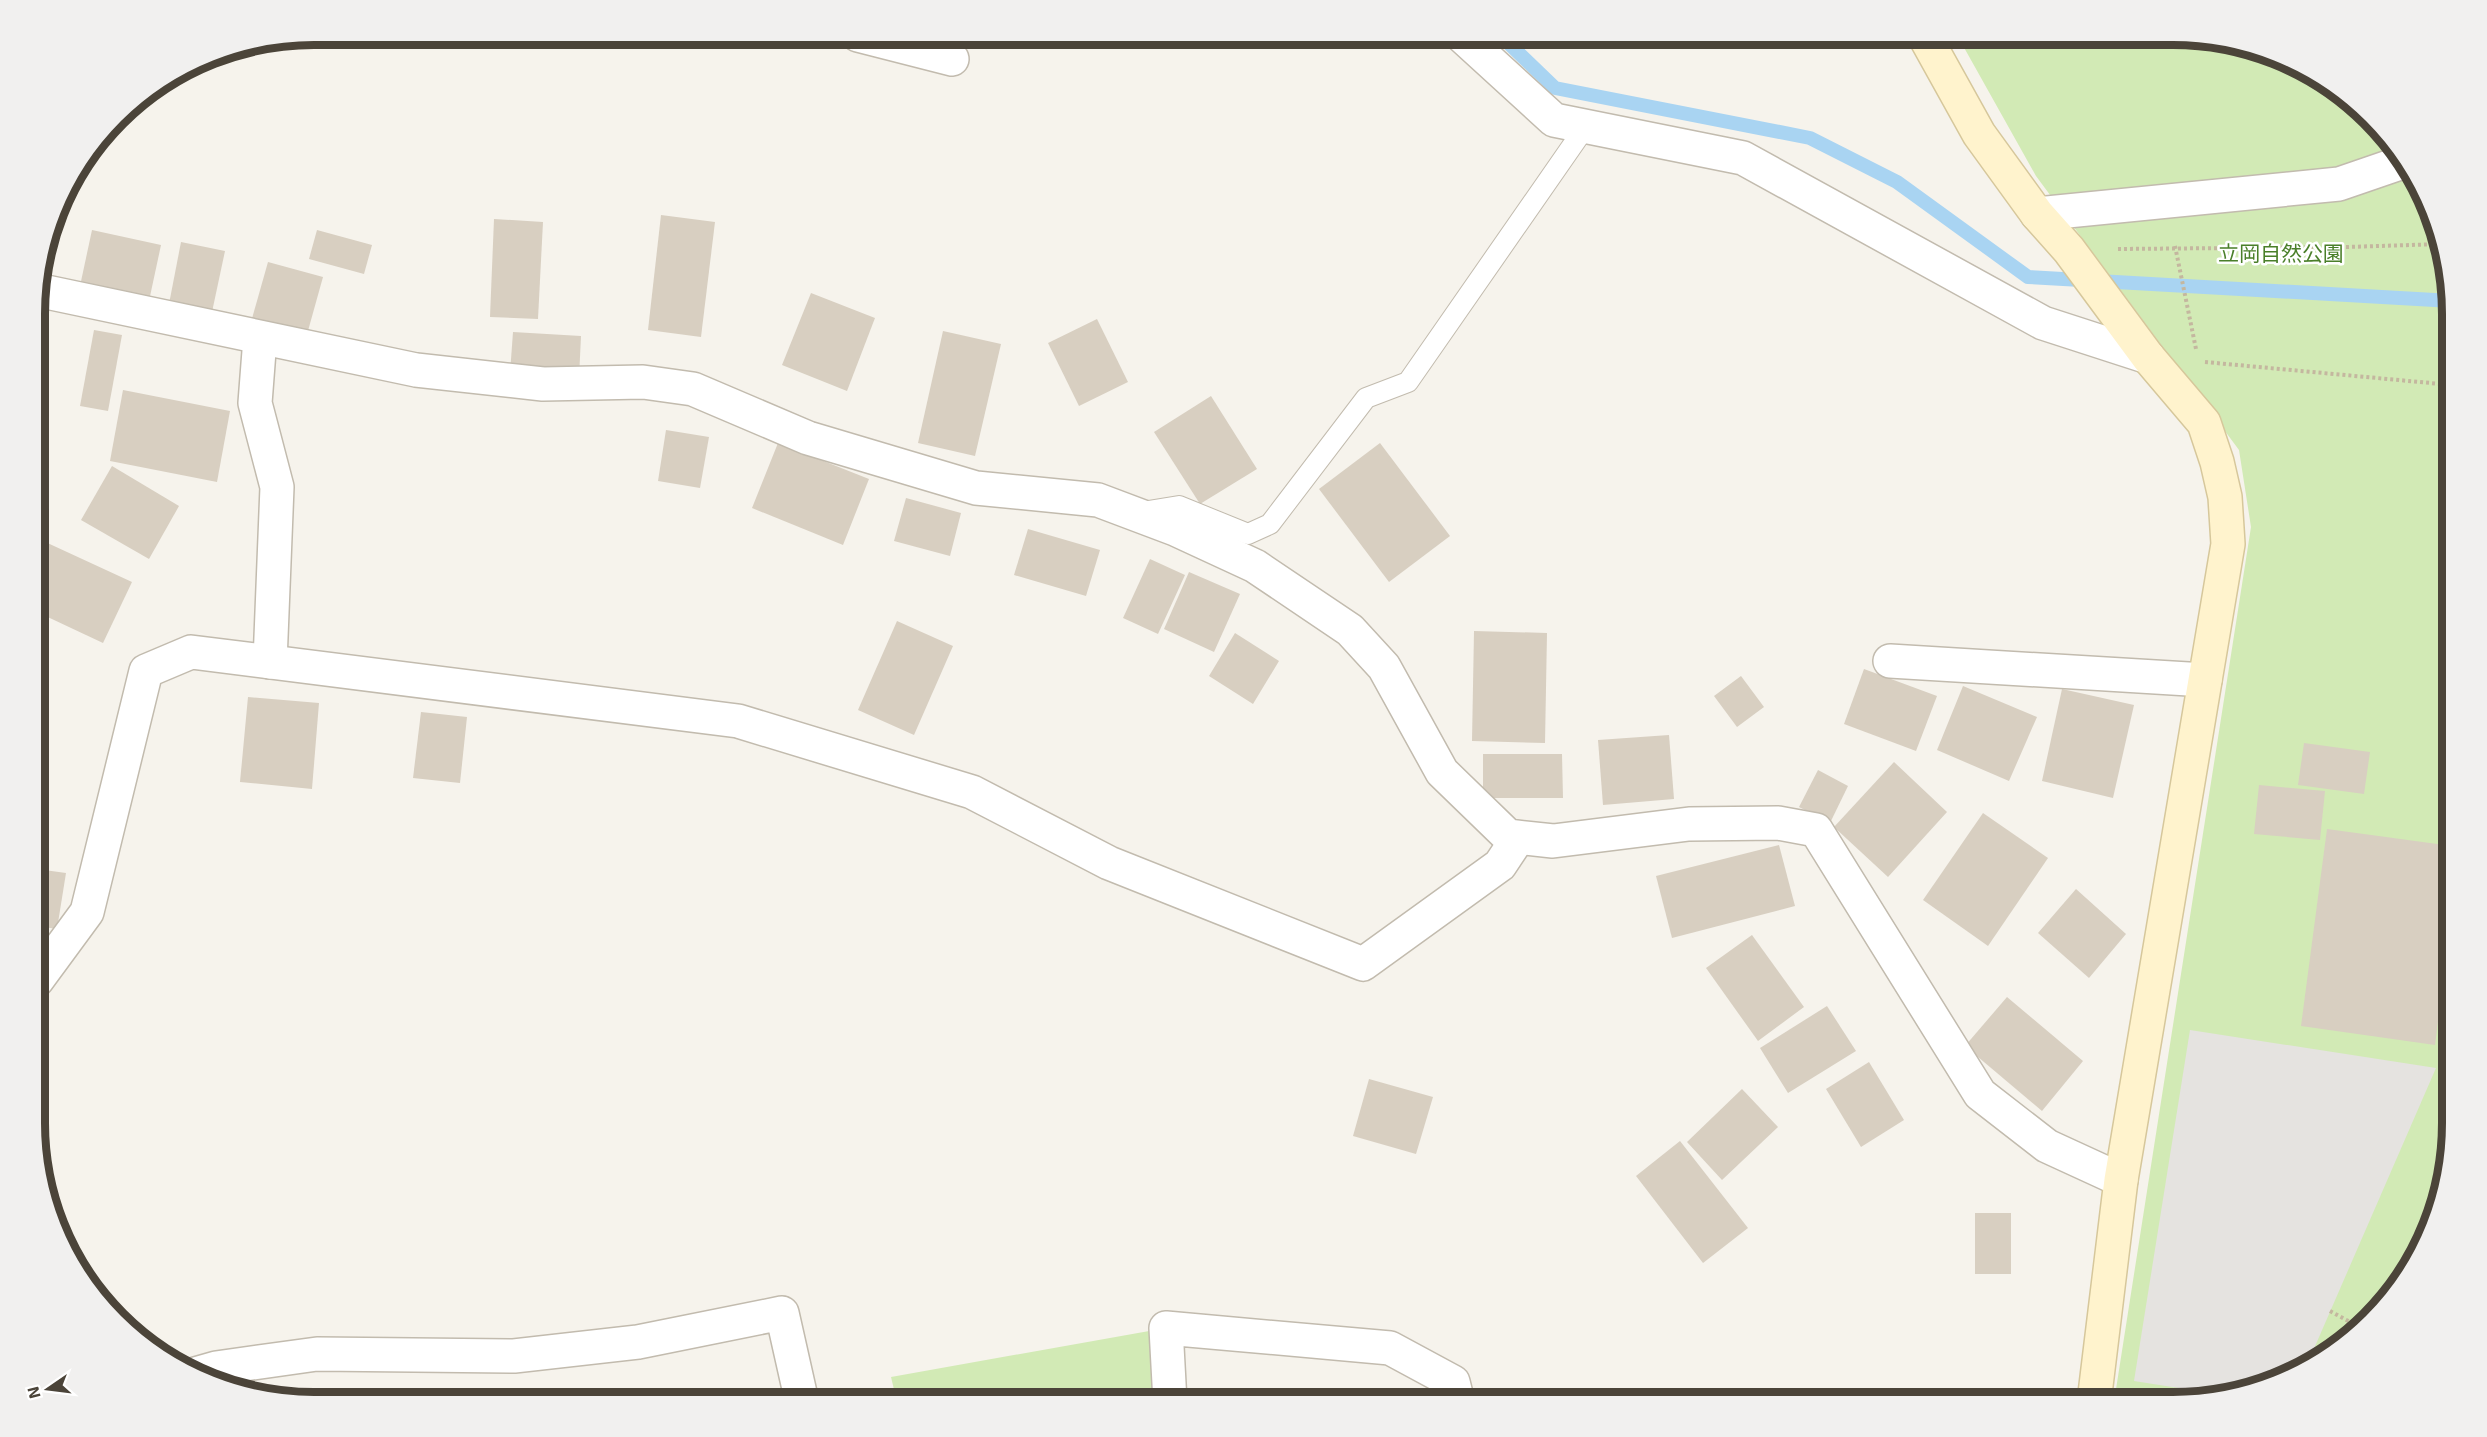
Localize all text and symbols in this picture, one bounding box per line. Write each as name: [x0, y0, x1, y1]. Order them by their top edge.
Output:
park label: 立岡自然公園: [2218, 240, 2344, 265]
north arrow: [18, 1359, 78, 1419]
text: N: [22, 1385, 44, 1401]

